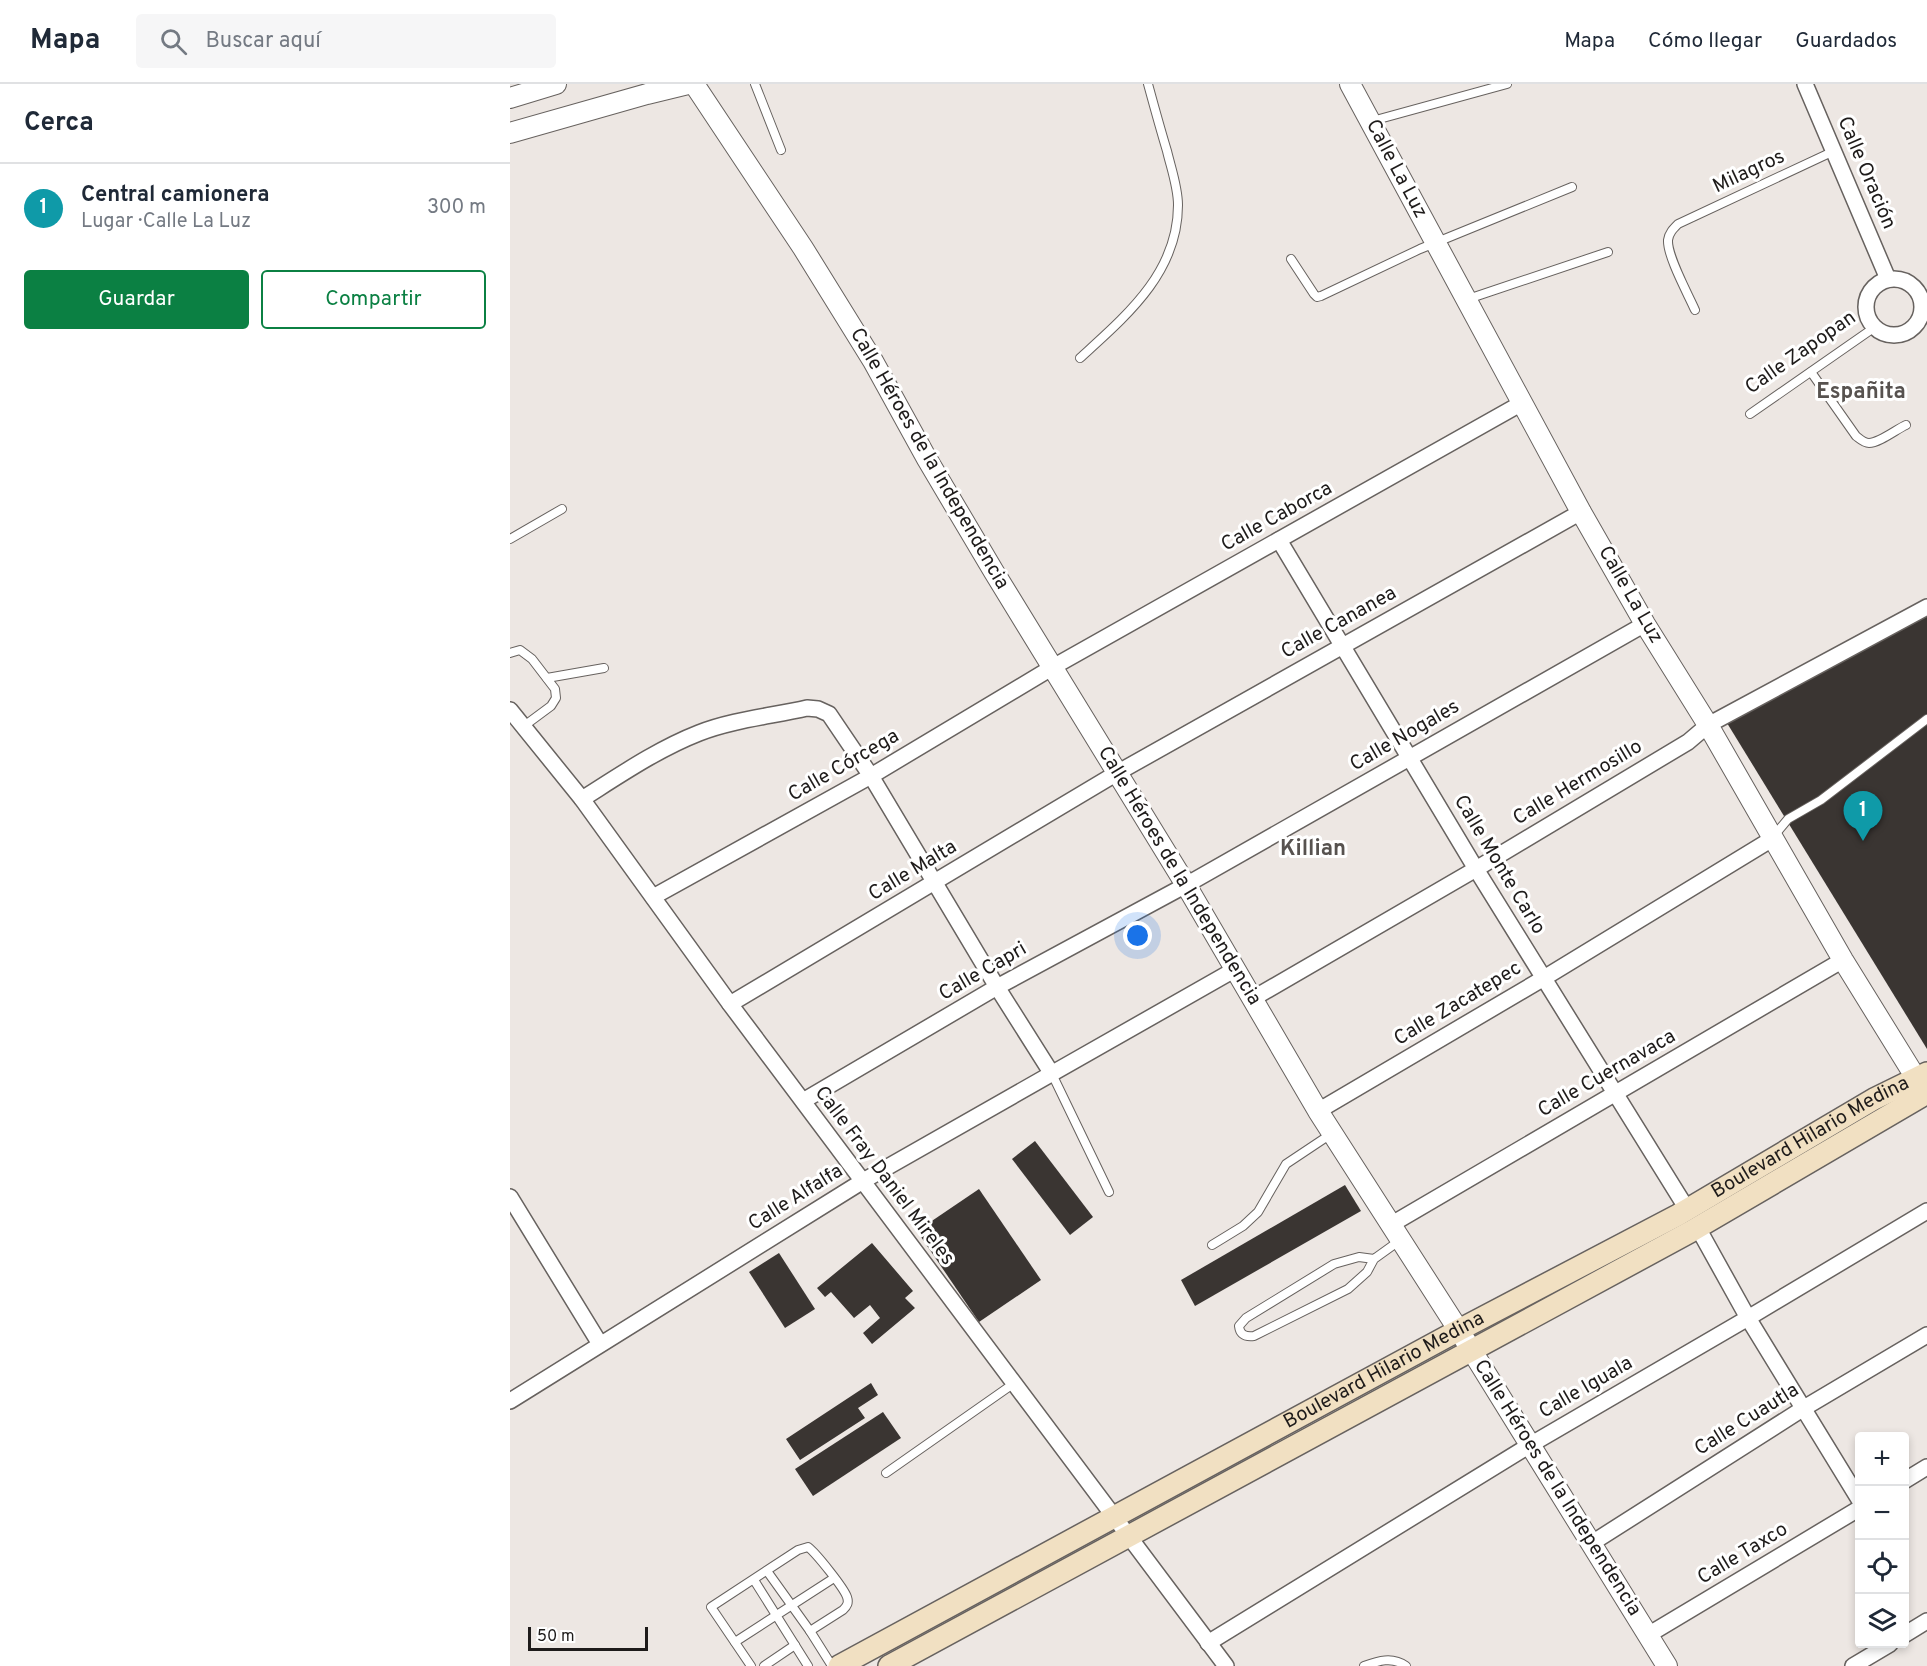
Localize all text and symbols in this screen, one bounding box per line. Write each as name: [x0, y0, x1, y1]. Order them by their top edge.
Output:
search box: [136, 14, 556, 68]
text: Mapa: [30, 23, 100, 59]
icon: search: [157, 25, 190, 58]
text: Buscar aquí: [205, 28, 321, 55]
text: Mapa: [1564, 28, 1615, 55]
text: Cómo llegar: [1648, 28, 1762, 55]
text: Guardados: [1795, 28, 1897, 55]
text: Cerca: [24, 107, 94, 140]
street label: Calle Oración: [1831, 113, 1901, 233]
street label: Calle La Luz: [1359, 115, 1433, 223]
street label: Milagros: [1709, 144, 1789, 200]
text: Central camionera: [81, 182, 269, 209]
text: 1: [40, 195, 48, 221]
text: 300 m: [427, 195, 486, 221]
text: Lugar · Calle La Luz: [81, 209, 251, 235]
button: Guardar: [24, 270, 249, 329]
button: Compartir: [261, 270, 486, 329]
street label: Calle Zapopan: [1741, 305, 1861, 401]
street label: Calle Héroes de la Independencia: [843, 324, 1015, 594]
district label: Españita: [1816, 379, 1906, 406]
street label: Calle Caborca: [1217, 476, 1337, 558]
street label: Calle La Luz: [1592, 542, 1668, 648]
street label: Calle Cananea: [1277, 581, 1401, 665]
street label: Calle Nogales: [1346, 694, 1464, 778]
street label: Calle Córcega: [784, 724, 904, 808]
street label: Calle Hermosillo: [1509, 734, 1647, 832]
street label: Calle Héroes de la Independencia: [1091, 742, 1267, 1010]
street label: Calle Monte Carlo: [1447, 791, 1551, 939]
pin: 1: [1844, 792, 1882, 841]
street label: Calle Malta: [864, 834, 962, 908]
district label: Killian: [1280, 836, 1346, 863]
your location: [1123, 921, 1152, 950]
street label: Calle Capri: [934, 936, 1032, 1008]
street label: Calle Zacatepec: [1389, 956, 1527, 1052]
street label: Calle Cuernavaca: [1533, 1024, 1681, 1124]
street label: Boulevard Hilario Medina: [1707, 1071, 1914, 1205]
street label: Calle Fray Daniel Mireles: [808, 1081, 960, 1271]
street label: Calle Alfalfa: [744, 1159, 848, 1237]
street label: Boulevard Hilario Medina: [1279, 1306, 1489, 1436]
street label: Calle Iguala: [1534, 1351, 1638, 1425]
street label: Calle Héroes de la Independencia: [1467, 1355, 1647, 1621]
street label: Calle Cuautla: [1690, 1378, 1804, 1462]
map controls: [1855, 1432, 1909, 1648]
button: +: [1855, 1432, 1909, 1486]
button: −: [1855, 1486, 1909, 1540]
street label: Calle Taxco: [1693, 1517, 1793, 1591]
button: locate: [1855, 1540, 1909, 1594]
button: layers: [1855, 1594, 1909, 1648]
scale bar: [528, 1624, 648, 1652]
text: 50 m: [537, 1627, 575, 1647]

